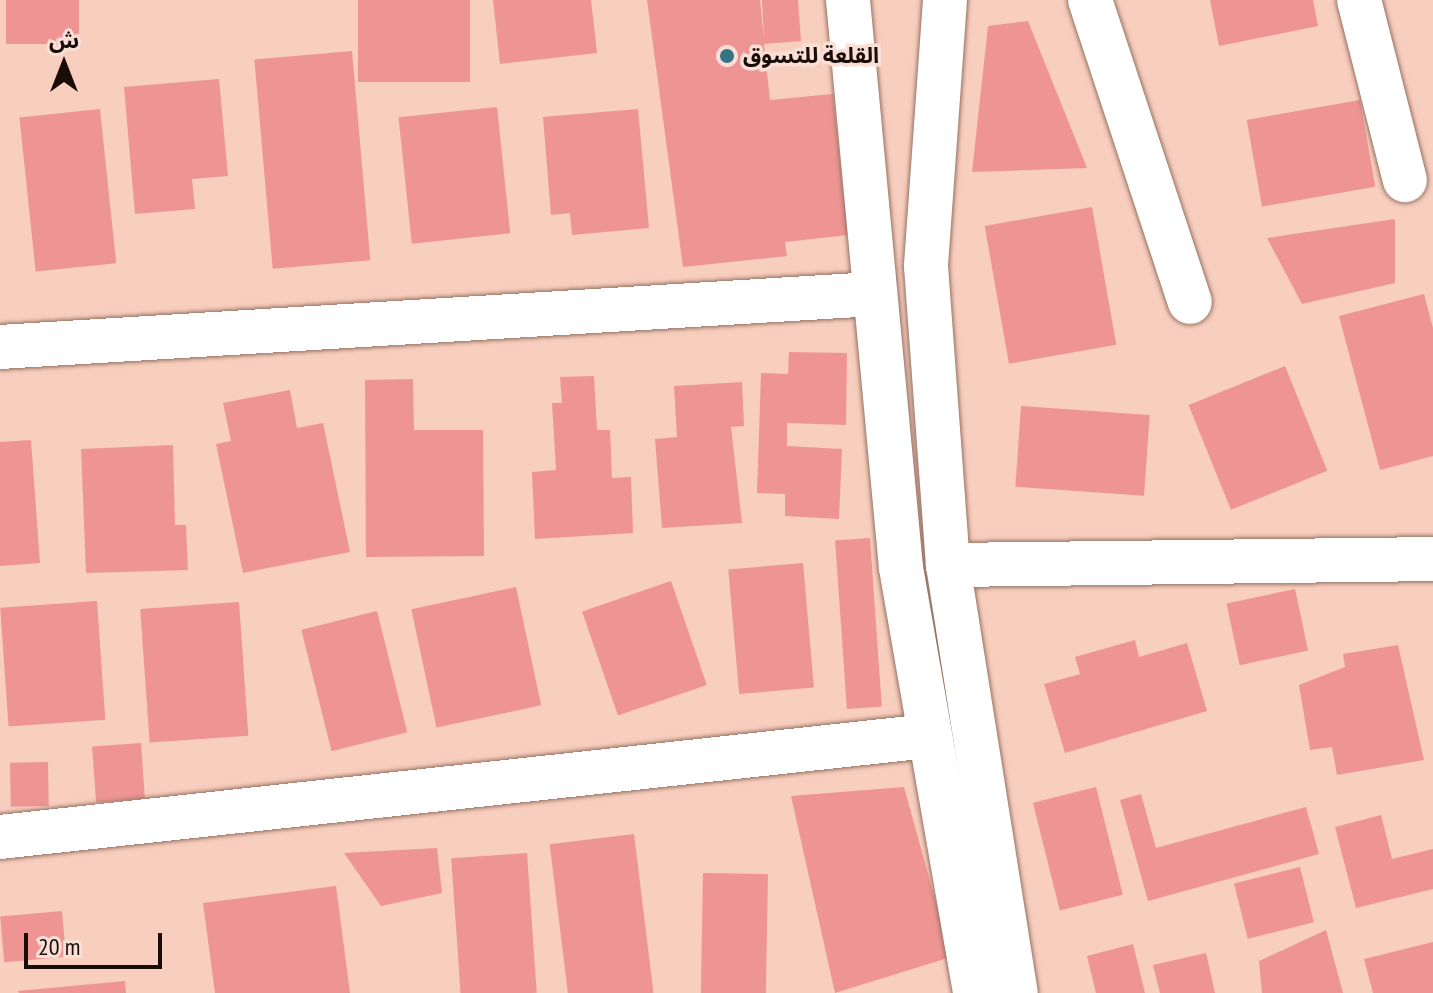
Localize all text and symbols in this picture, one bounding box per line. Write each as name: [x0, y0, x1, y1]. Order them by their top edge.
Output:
north arrow: [24, 24, 104, 104]
text: ش: [49, 26, 79, 54]
place label: القلعة للتسوق: [743, 43, 879, 69]
marker: القلعة للتسوق: [718, 47, 736, 65]
scale bar: [28, 917, 166, 967]
text: 20 m: [38, 931, 80, 962]

